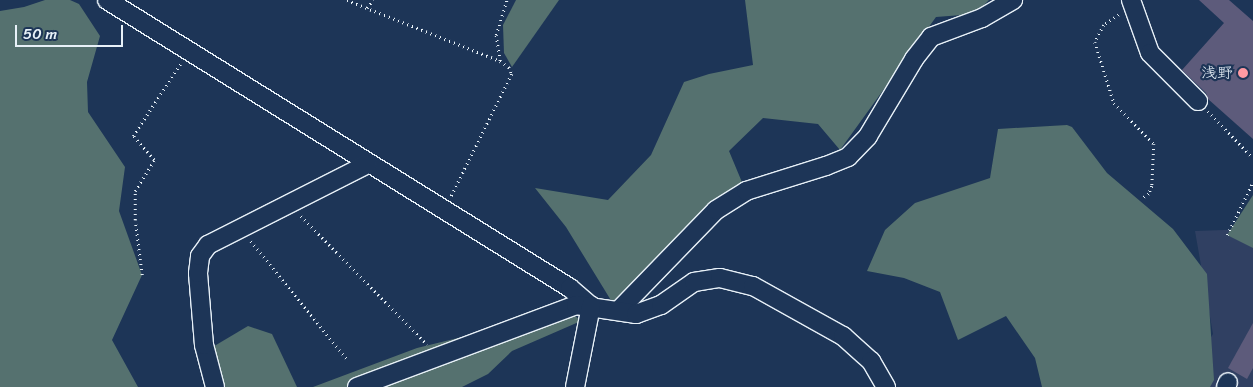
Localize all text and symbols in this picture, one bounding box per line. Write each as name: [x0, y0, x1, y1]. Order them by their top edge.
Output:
scale bar: [18, 15, 125, 47]
text: 50 m: [23, 21, 57, 47]
place label: 浅野: [1201, 63, 1233, 83]
marker: 浅野: [1237, 67, 1249, 79]

